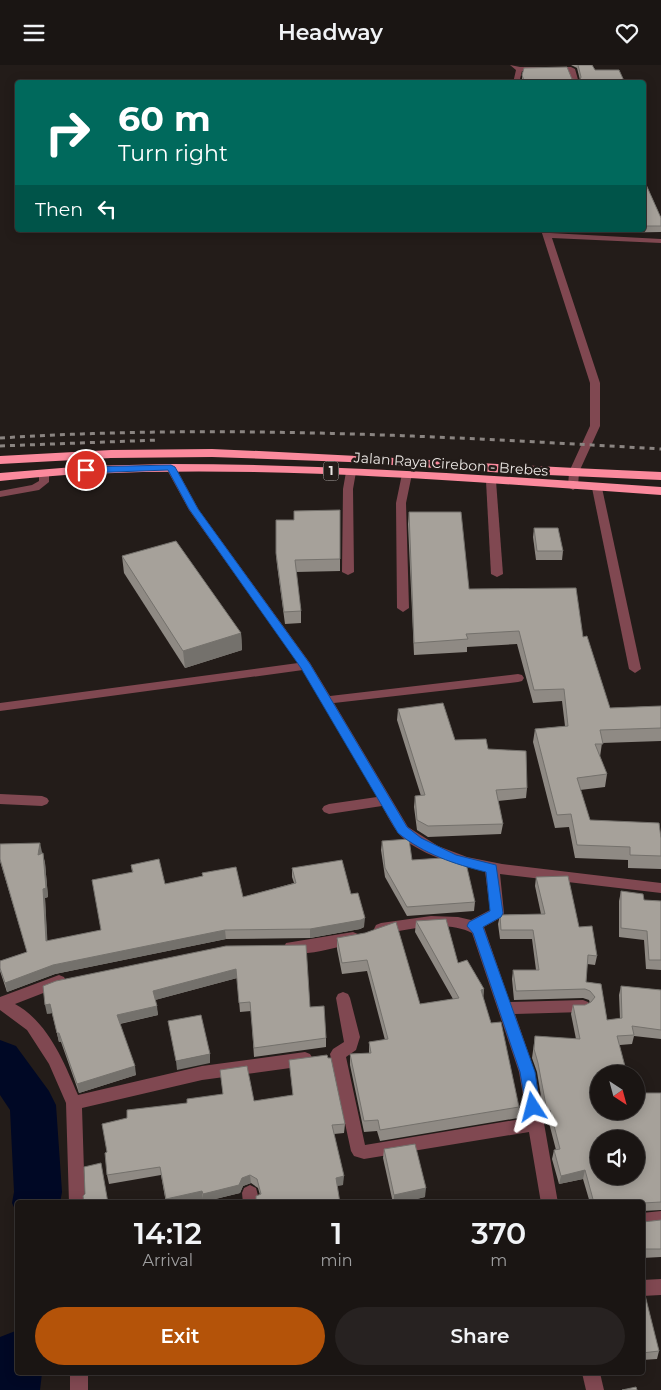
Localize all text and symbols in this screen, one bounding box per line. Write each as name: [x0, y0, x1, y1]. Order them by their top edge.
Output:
icon: menu: [20, 19, 48, 47]
text: Headway: [278, 19, 383, 46]
icon: heart: [613, 19, 641, 47]
text: 60 m: [118, 97, 211, 140]
icon: right: [35, 100, 100, 165]
text: Turn right: [118, 140, 228, 167]
icon: left: [93, 195, 121, 223]
text: Then: [35, 198, 83, 221]
street label: Jalan Raya Cirebon - Brebes: [352, 448, 549, 480]
pin: [65, 449, 107, 491]
icon: arrive: [72, 456, 100, 484]
road number: 1: [324, 461, 338, 481]
north arrow: [590, 1065, 645, 1120]
map controls: [590, 1065, 645, 1185]
position arrow: [506, 1080, 558, 1132]
button: sound: [590, 1130, 645, 1185]
text: 14:12: [134, 1215, 202, 1252]
text: 1: [331, 1215, 342, 1252]
text: 370: [471, 1215, 526, 1252]
text: Arrival: [143, 1251, 193, 1270]
text: min: [321, 1251, 353, 1270]
text: m: [490, 1251, 507, 1270]
button: Exit: [35, 1307, 325, 1365]
button: Share: [335, 1307, 625, 1365]

